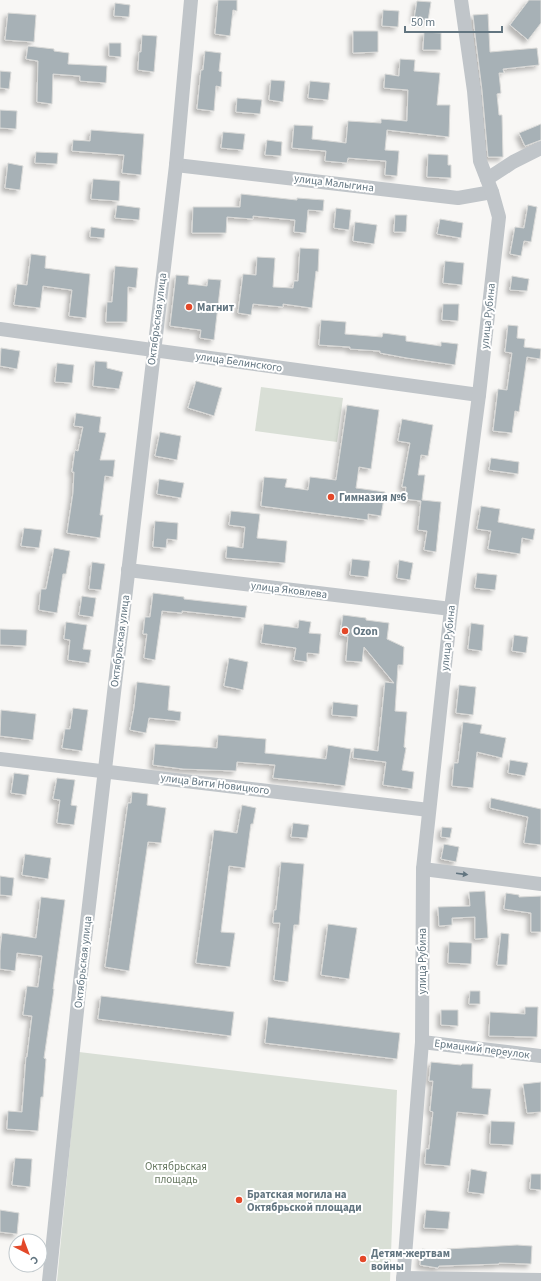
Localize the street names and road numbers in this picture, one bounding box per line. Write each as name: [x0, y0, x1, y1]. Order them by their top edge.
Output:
street label: улица Малыгина: [293, 171, 375, 195]
street label: Октябрьская улица: [144, 272, 170, 366]
street label: улица Рубина: [477, 282, 499, 350]
street label: улица Белинского: [195, 348, 283, 376]
street label: улица Яковлева: [250, 578, 328, 602]
street label: Октябрьская улица: [107, 594, 133, 688]
street label: улица Рубина: [437, 604, 459, 672]
street label: улица Вити Новицкого: [160, 770, 270, 798]
street label: Октябрьская улица: [71, 915, 95, 1009]
street label: улица Рубина: [415, 928, 430, 994]
street label: Ермацкий переулок: [433, 1036, 531, 1062]

